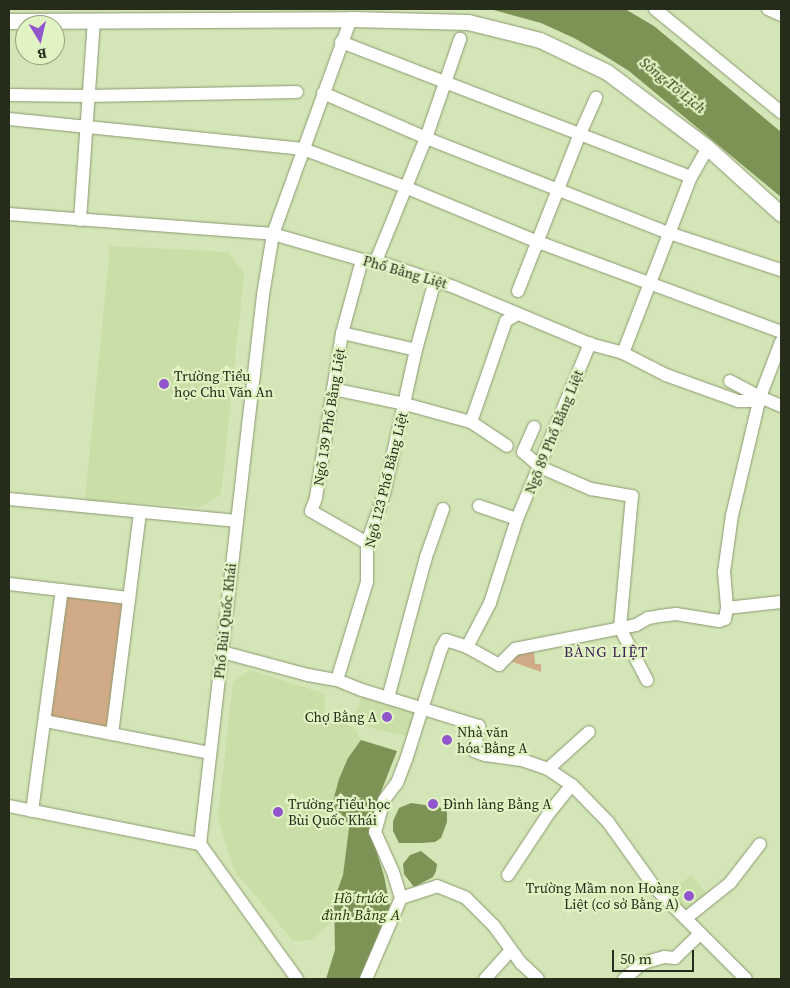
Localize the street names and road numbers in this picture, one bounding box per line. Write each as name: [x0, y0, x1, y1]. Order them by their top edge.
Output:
street label: Phố Bằng Liệt: [361, 252, 449, 292]
street label: Ngõ 139 Phố Bằng Liệt: [310, 347, 348, 487]
street label: Ngõ 89 Phố Bằng Liệt: [521, 368, 587, 496]
street label: Ngõ 123 Phố Bằng Liệt: [361, 411, 411, 549]
street label: Phố Bùi Quốc Khái: [211, 562, 239, 680]

